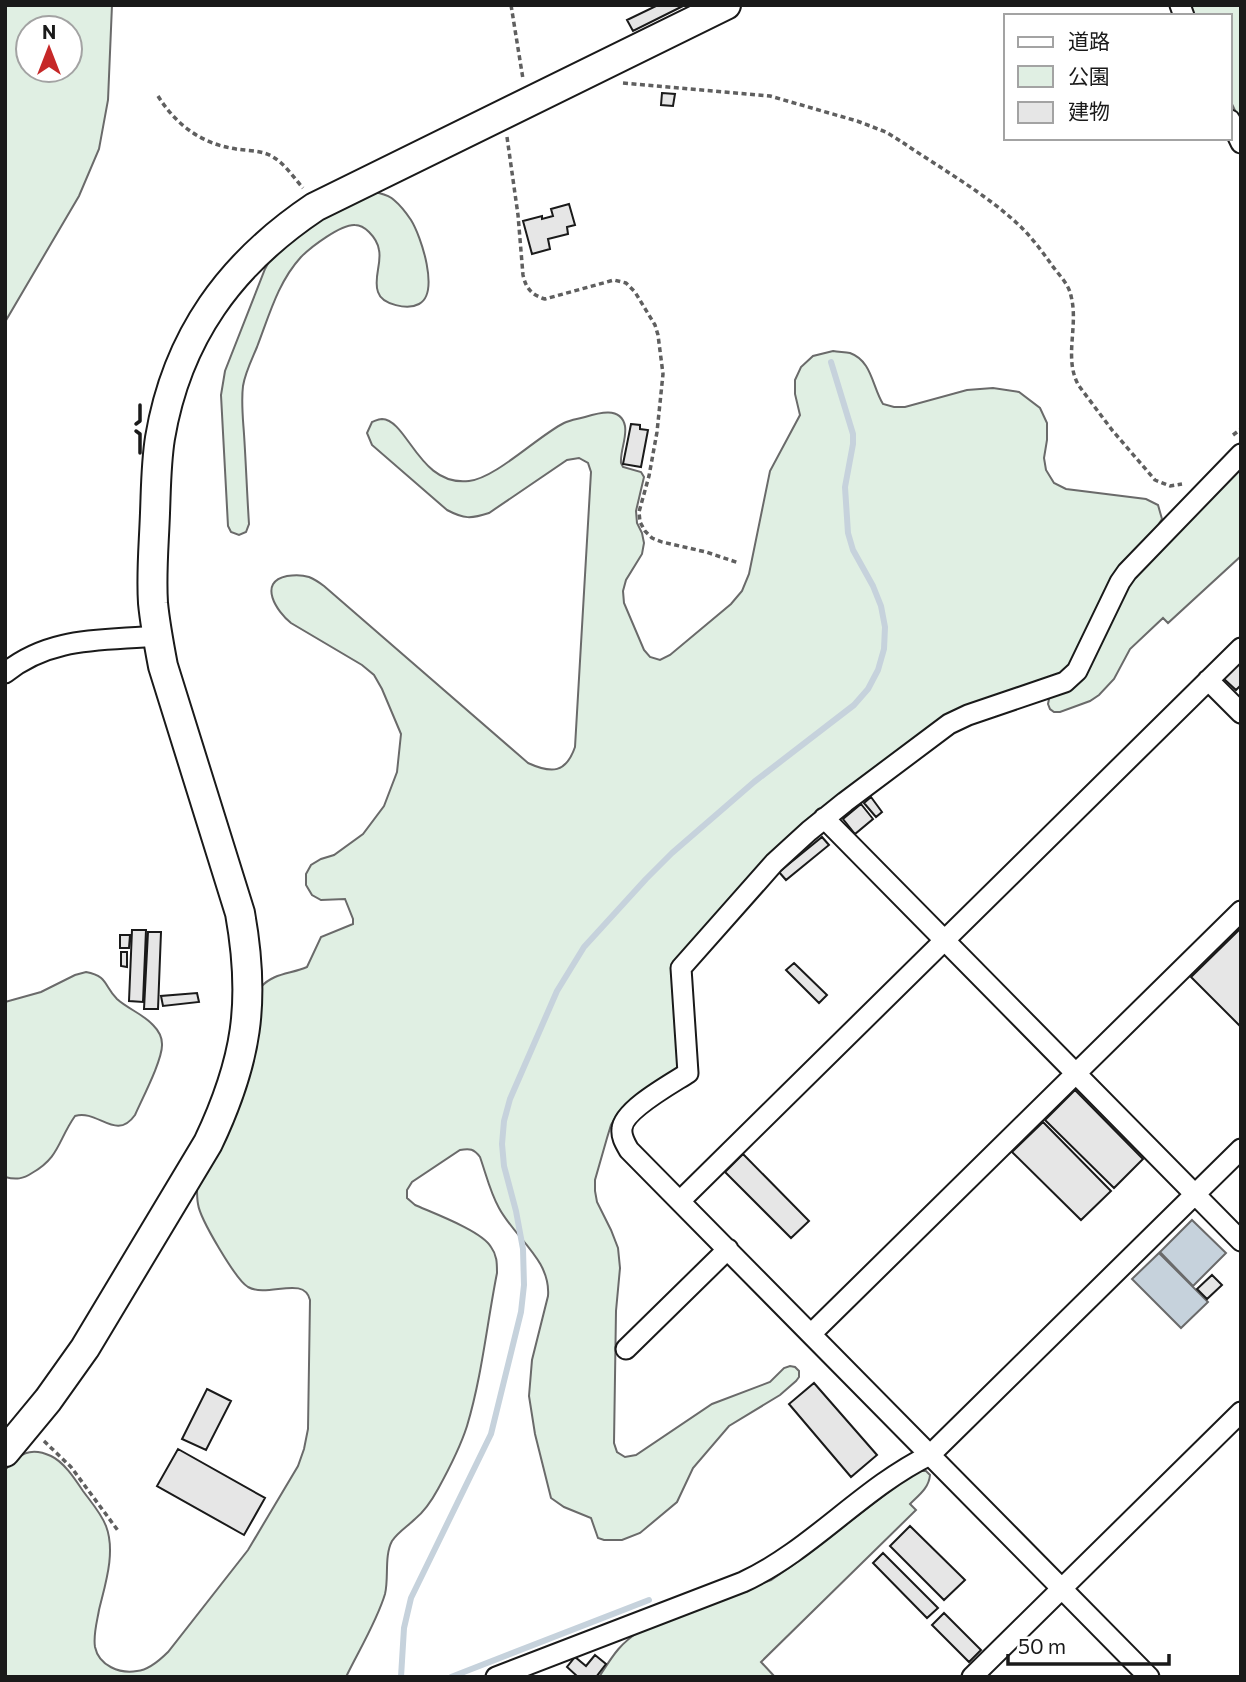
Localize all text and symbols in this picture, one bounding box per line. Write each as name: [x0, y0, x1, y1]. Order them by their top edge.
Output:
north arrow: [14, 14, 84, 84]
legend: [1004, 14, 1232, 140]
text: N: [42, 20, 56, 43]
text: 道路: [1068, 28, 1110, 53]
text: 公園: [1068, 63, 1110, 88]
text: 建物: [1068, 98, 1110, 123]
scale bar: [1008, 1622, 1169, 1666]
text: 50 m: [1018, 1633, 1066, 1658]

